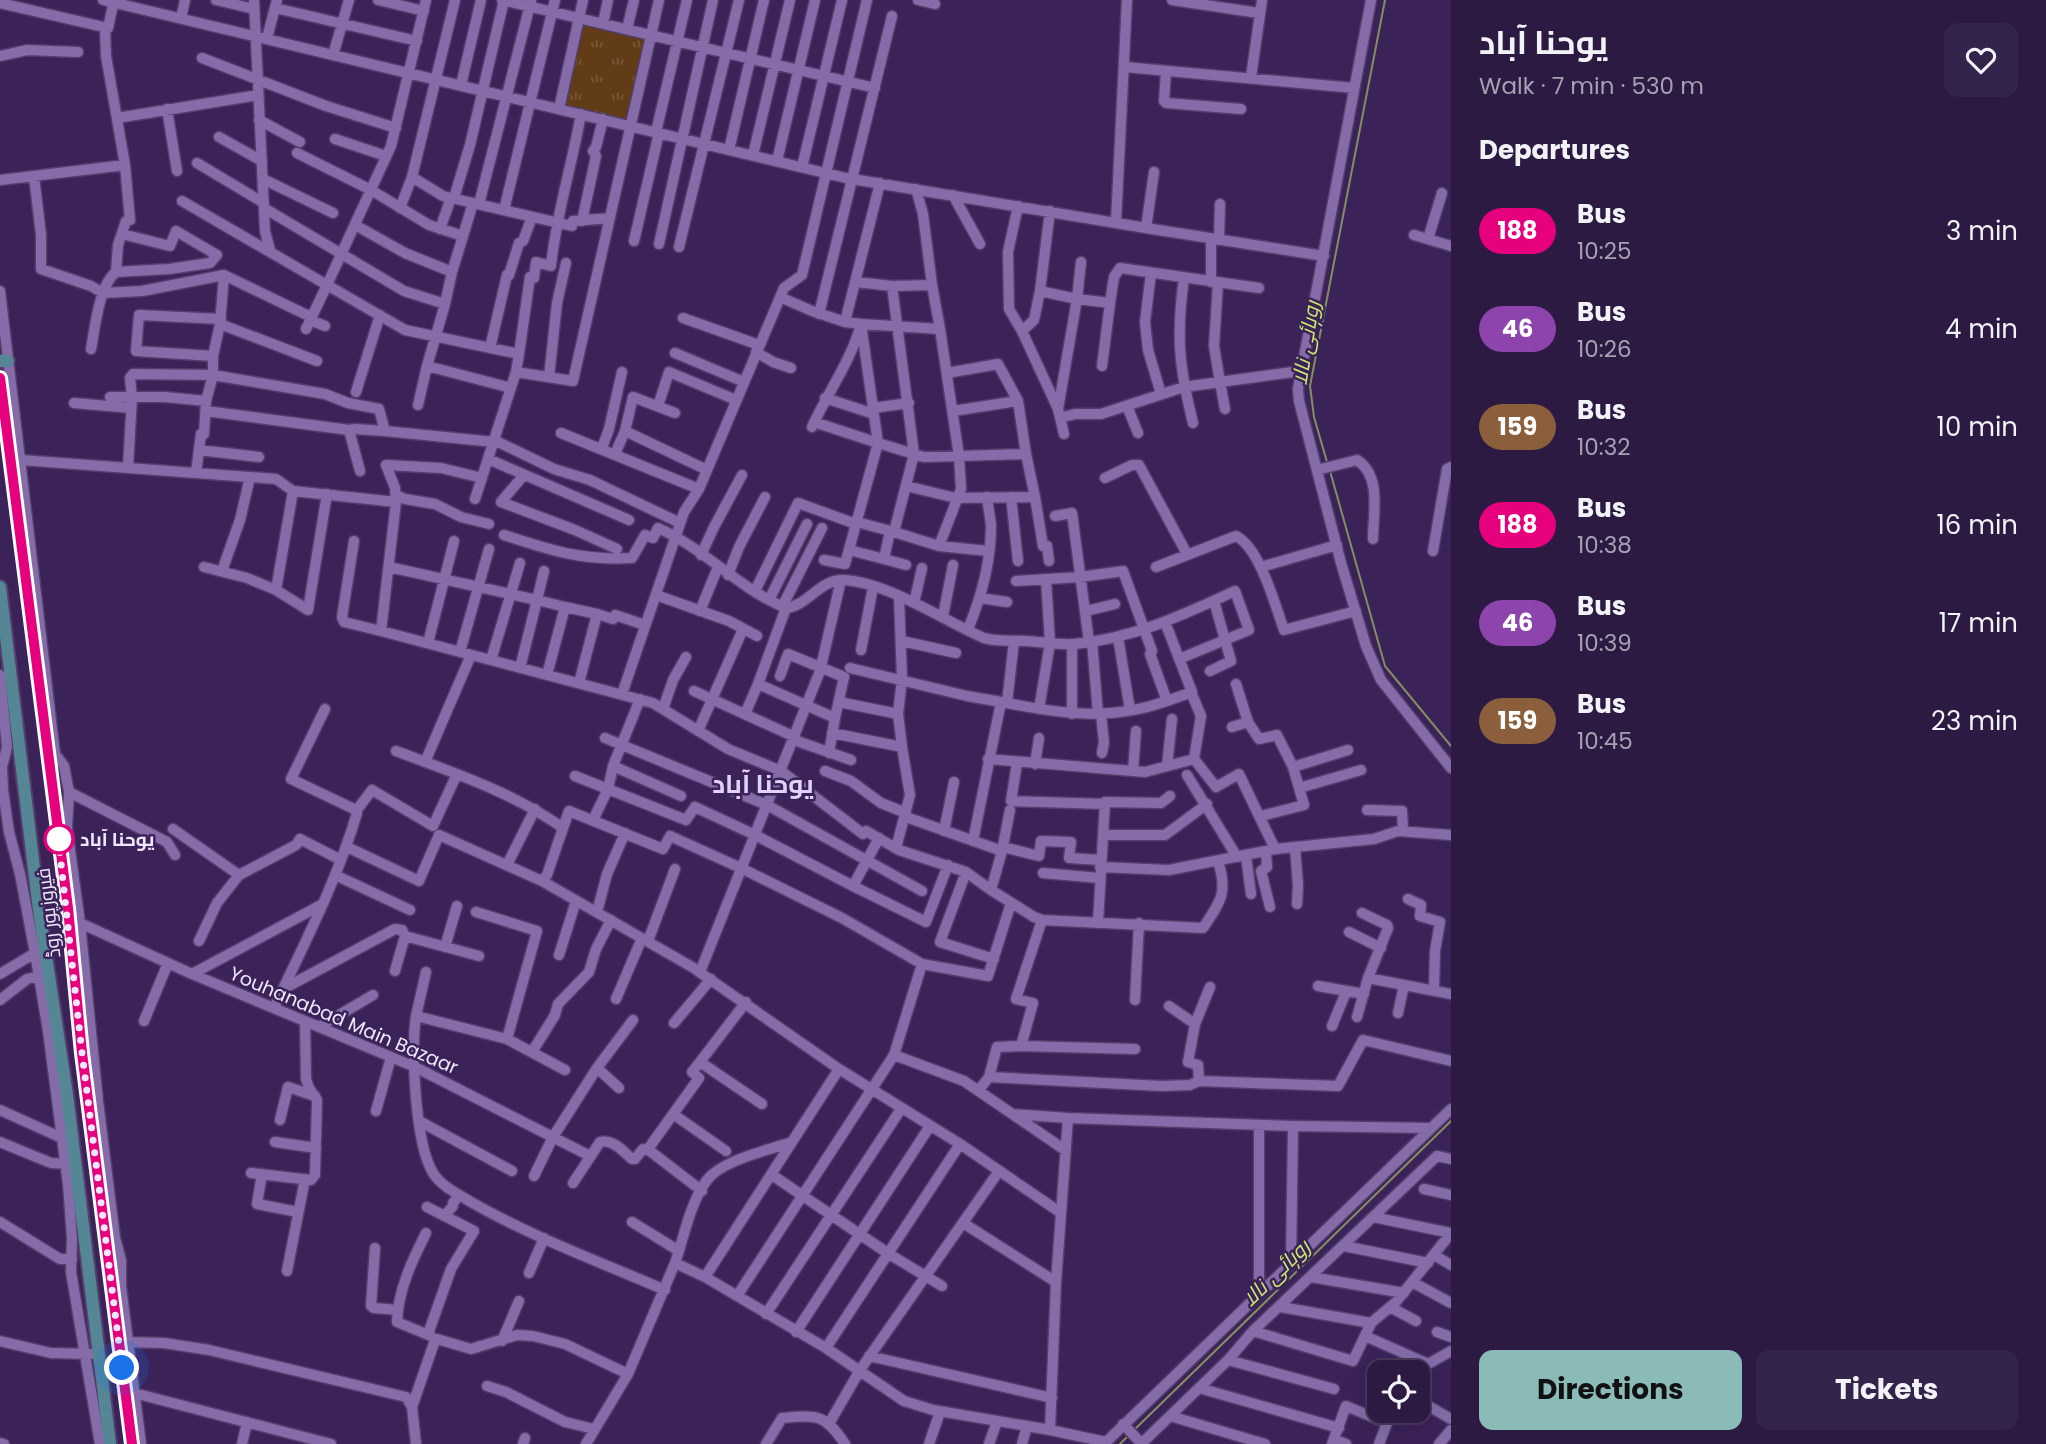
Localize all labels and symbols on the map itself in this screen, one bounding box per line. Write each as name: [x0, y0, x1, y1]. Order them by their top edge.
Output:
water label: روہائی نالا: [1285, 297, 1327, 387]
district label: یوحنا آباد: [712, 766, 814, 802]
marker: یوحنا آباد: [44, 824, 74, 854]
place label: یوحنا آباد: [80, 826, 154, 853]
street label: فیروزپور روڈ: [30, 866, 67, 959]
street label: Youhanabad Main Bazaar: [225, 960, 462, 1081]
water label: روہائی نالا: [1235, 1232, 1317, 1312]
your location: [104, 1350, 139, 1385]

